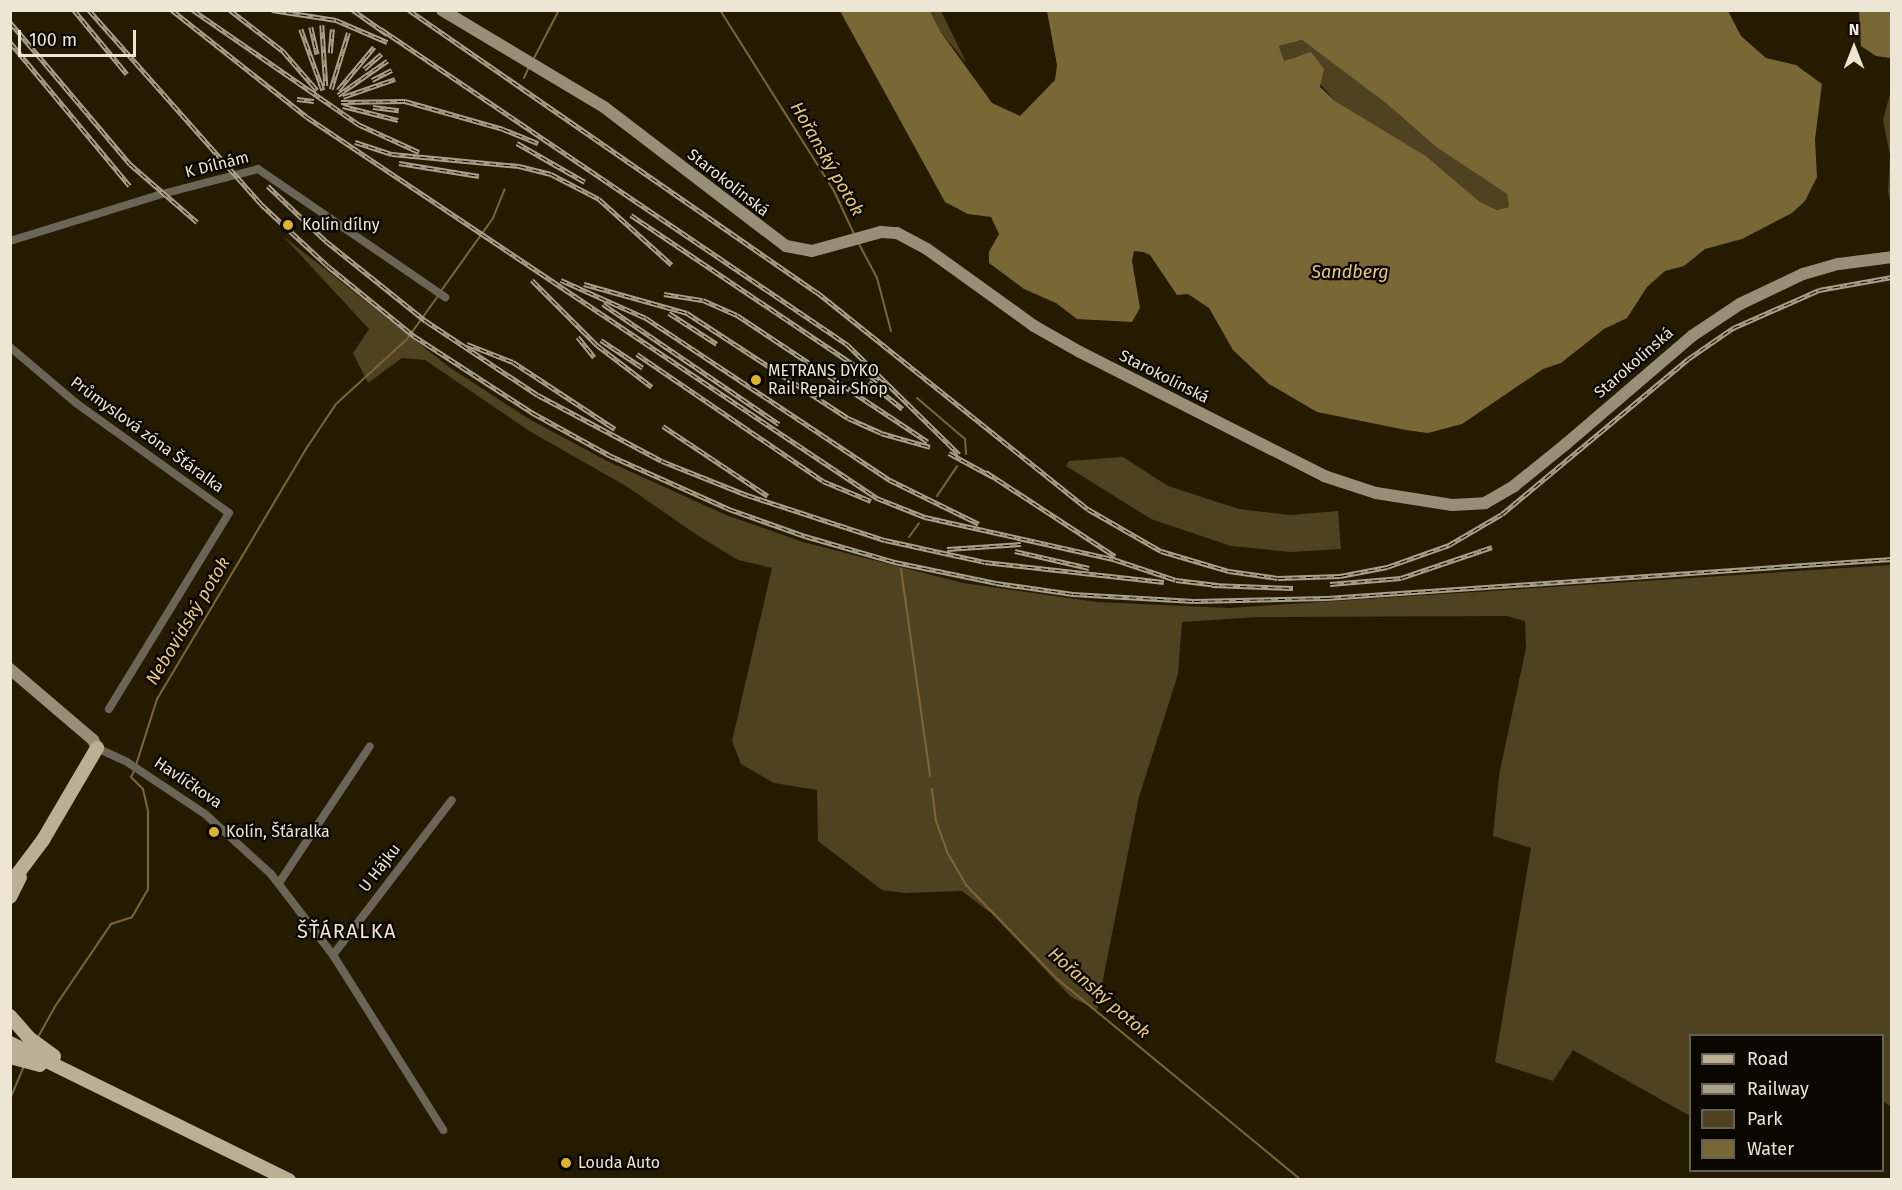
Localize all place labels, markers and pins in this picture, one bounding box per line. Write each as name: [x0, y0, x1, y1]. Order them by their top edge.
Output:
place label: Kolín dílny: [302, 215, 380, 235]
marker: Kolín dílny: [279, 216, 297, 234]
place label: METRANS DYKO Rail Repair Shop: [768, 361, 888, 399]
marker: METRANS DYKO Rail Repair Shop: [749, 373, 763, 387]
place label: Kolín, Šťáralka: [226, 822, 330, 842]
marker: Kolín, Šťáralka: [207, 825, 221, 839]
place label: Louda Auto: [578, 1153, 660, 1173]
marker: Louda Auto: [559, 1156, 573, 1170]

